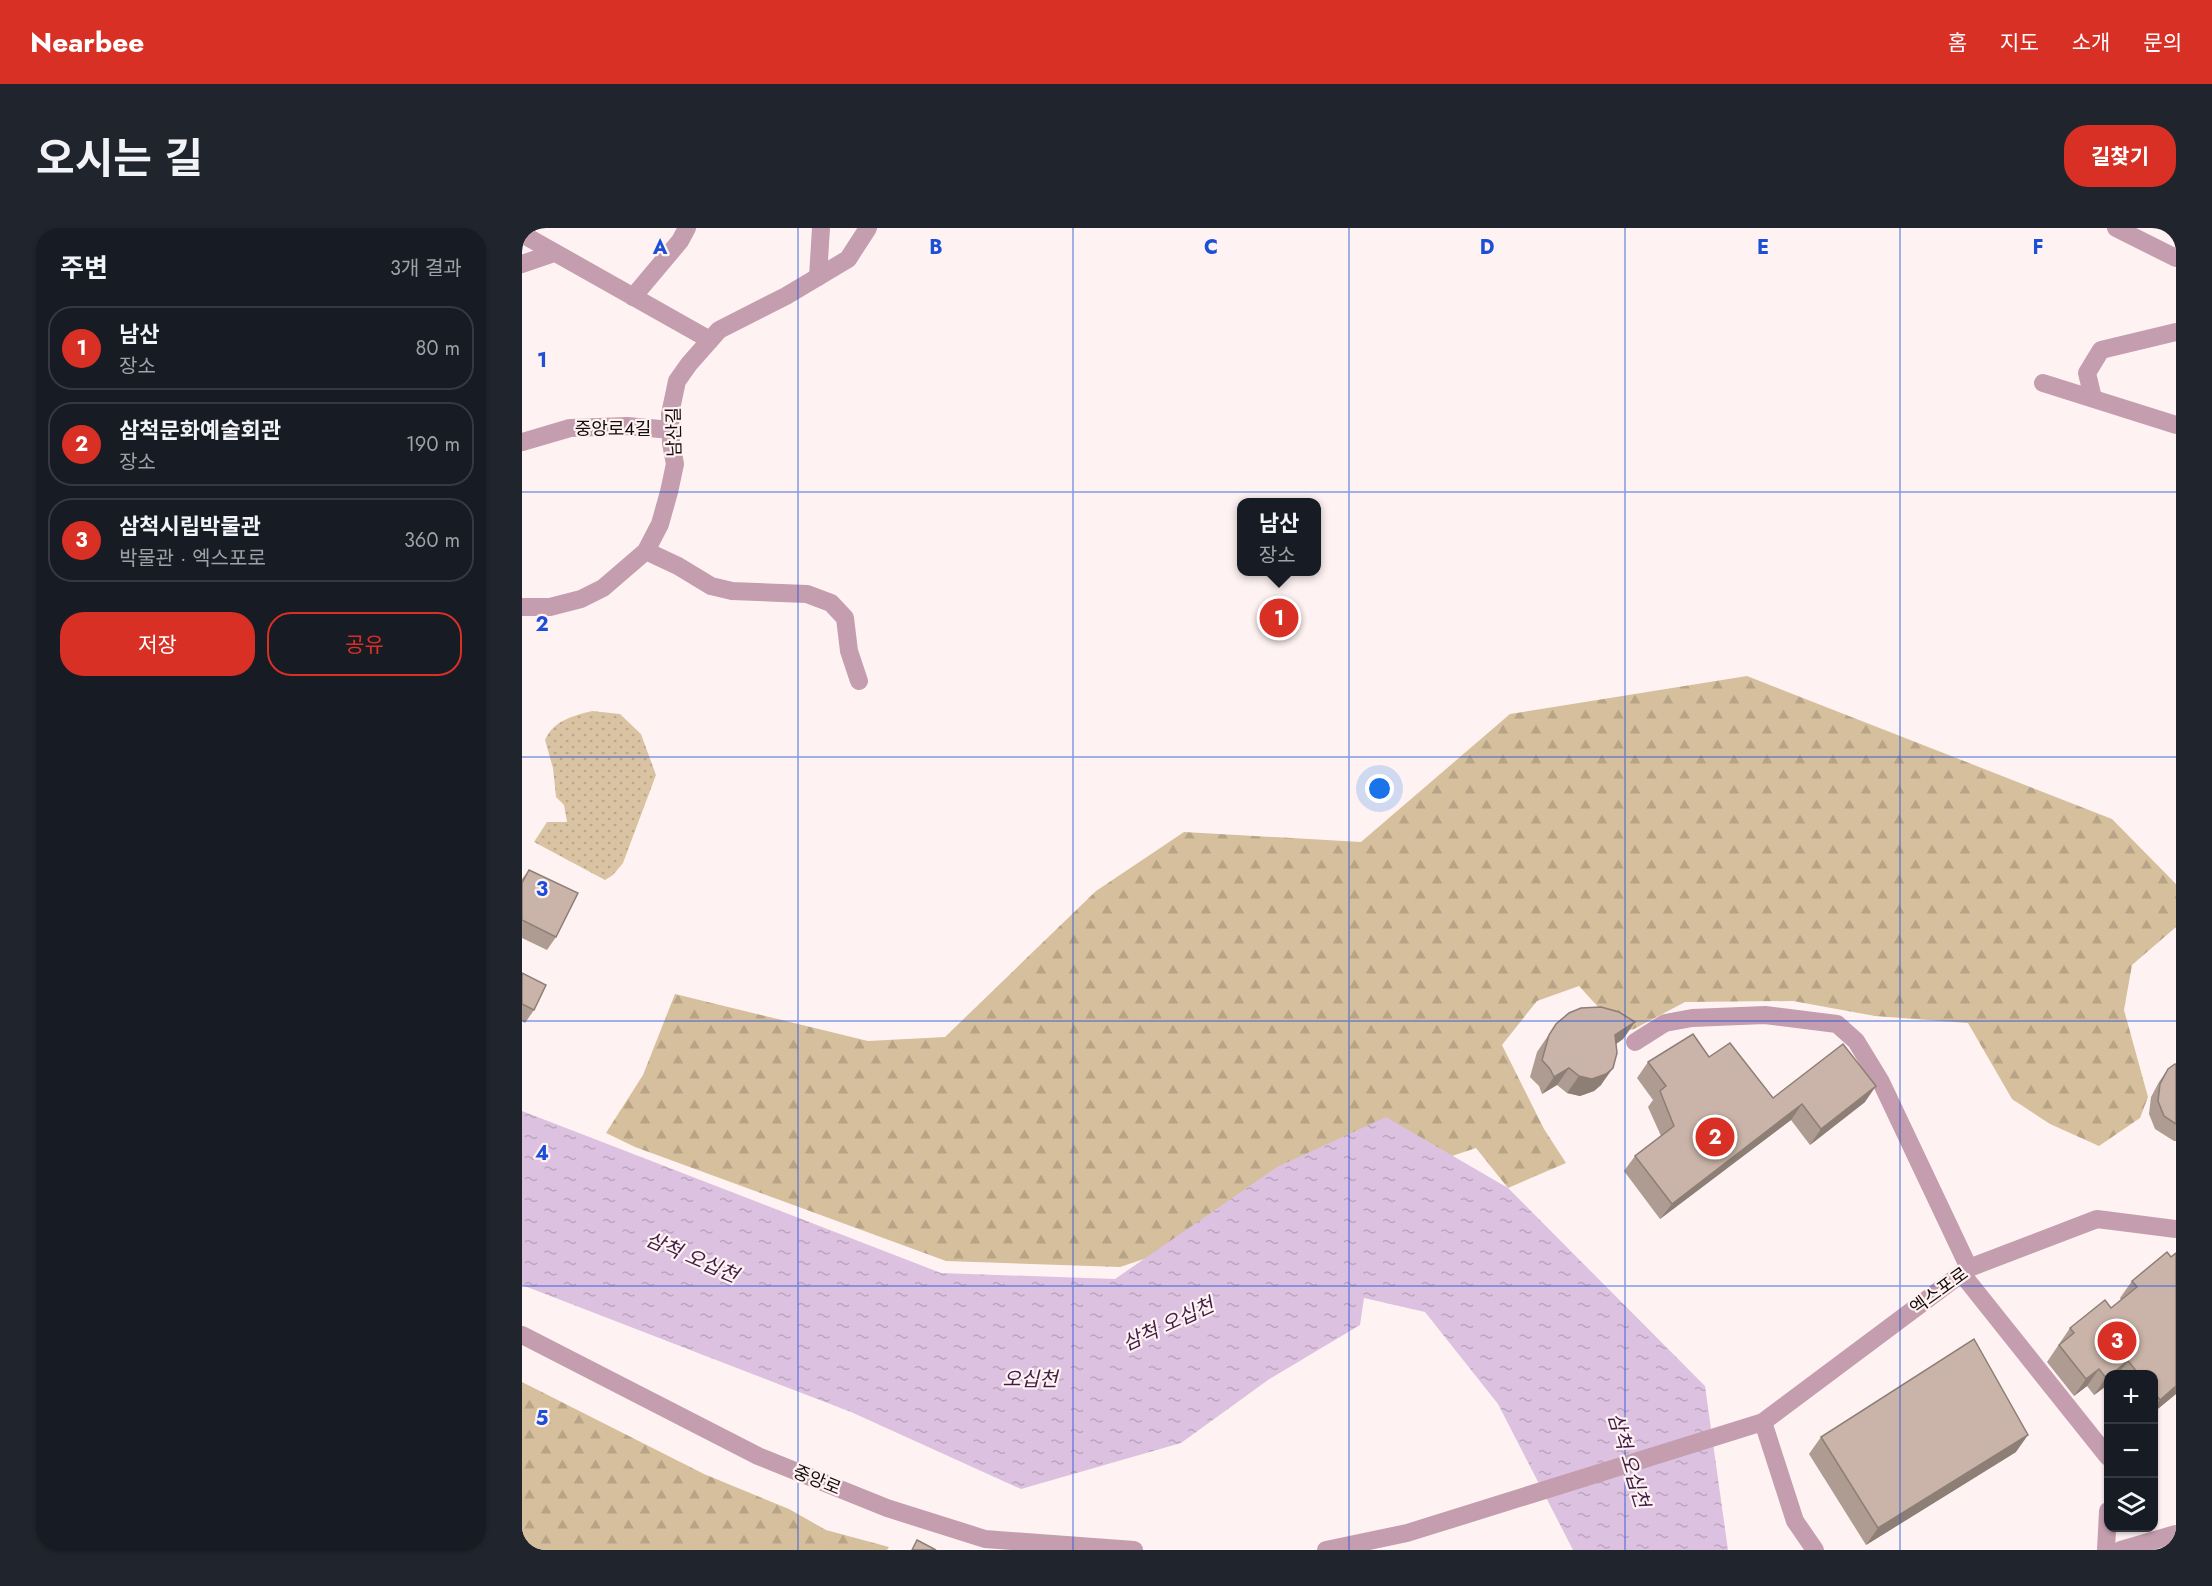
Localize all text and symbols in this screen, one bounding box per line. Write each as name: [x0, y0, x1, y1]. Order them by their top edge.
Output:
text: Nearbee: [30, 22, 144, 63]
text: 홈: [1948, 28, 1967, 58]
text: 지도: [2000, 28, 2039, 58]
text: 소개: [2072, 28, 2110, 58]
text: 문의: [2143, 28, 2182, 58]
button: 길찾기: [2064, 125, 2176, 187]
text: 오시는 길: [36, 128, 203, 189]
text: A: [652, 233, 668, 262]
text: B: [929, 233, 943, 262]
text: C: [1204, 233, 1218, 262]
text: D: [1480, 233, 1494, 262]
text: E: [1757, 233, 1769, 262]
text: F: [2032, 233, 2044, 262]
text: 주변: [60, 249, 108, 287]
text: 3개 결과: [390, 254, 462, 283]
text: 남산: [119, 318, 159, 350]
text: 1: [76, 334, 87, 363]
text: 80 m: [415, 334, 460, 363]
text: 1: [537, 346, 547, 375]
text: 장소: [119, 352, 156, 381]
street label: 남산길: [661, 407, 687, 457]
text: 삼척문화예술회관: [119, 414, 281, 446]
street label: 중앙로4길: [575, 416, 651, 442]
text: 2: [75, 430, 88, 459]
text: 190 m: [406, 430, 460, 459]
text: 장소: [119, 448, 156, 477]
popup: [1237, 498, 1321, 576]
text: 남산: [1259, 507, 1299, 539]
text: 삼척시립박물관: [119, 510, 261, 542]
text: 3: [75, 526, 88, 555]
text: 360 m: [404, 526, 460, 555]
text: 장소: [1259, 541, 1296, 570]
text: 박물관 · 엑스포로: [119, 544, 266, 573]
pin: 1: [1260, 596, 1299, 640]
text: 2: [535, 610, 549, 639]
button: 저장: [60, 612, 255, 676]
button: 공유: [267, 612, 462, 676]
your location: [1365, 774, 1394, 803]
text: 3: [536, 875, 548, 904]
pin: 2: [1696, 1114, 1734, 1160]
text: 4: [535, 1139, 549, 1168]
water label: 삼척 오십천: [641, 1225, 745, 1291]
street label: 엑스포로: [1905, 1261, 1973, 1321]
water label: 삼척 오십천: [1118, 1290, 1221, 1358]
pin: 3: [2098, 1318, 2136, 1364]
water label: 오십천: [1002, 1365, 1060, 1394]
map controls: [2104, 1370, 2158, 1532]
button: +: [2104, 1370, 2158, 1424]
text: 5: [536, 1404, 549, 1433]
water label: 삼척 오십천: [1600, 1409, 1657, 1514]
button: −: [2104, 1424, 2158, 1478]
street label: 중앙로: [789, 1459, 845, 1501]
button: layers: [2104, 1478, 2158, 1532]

